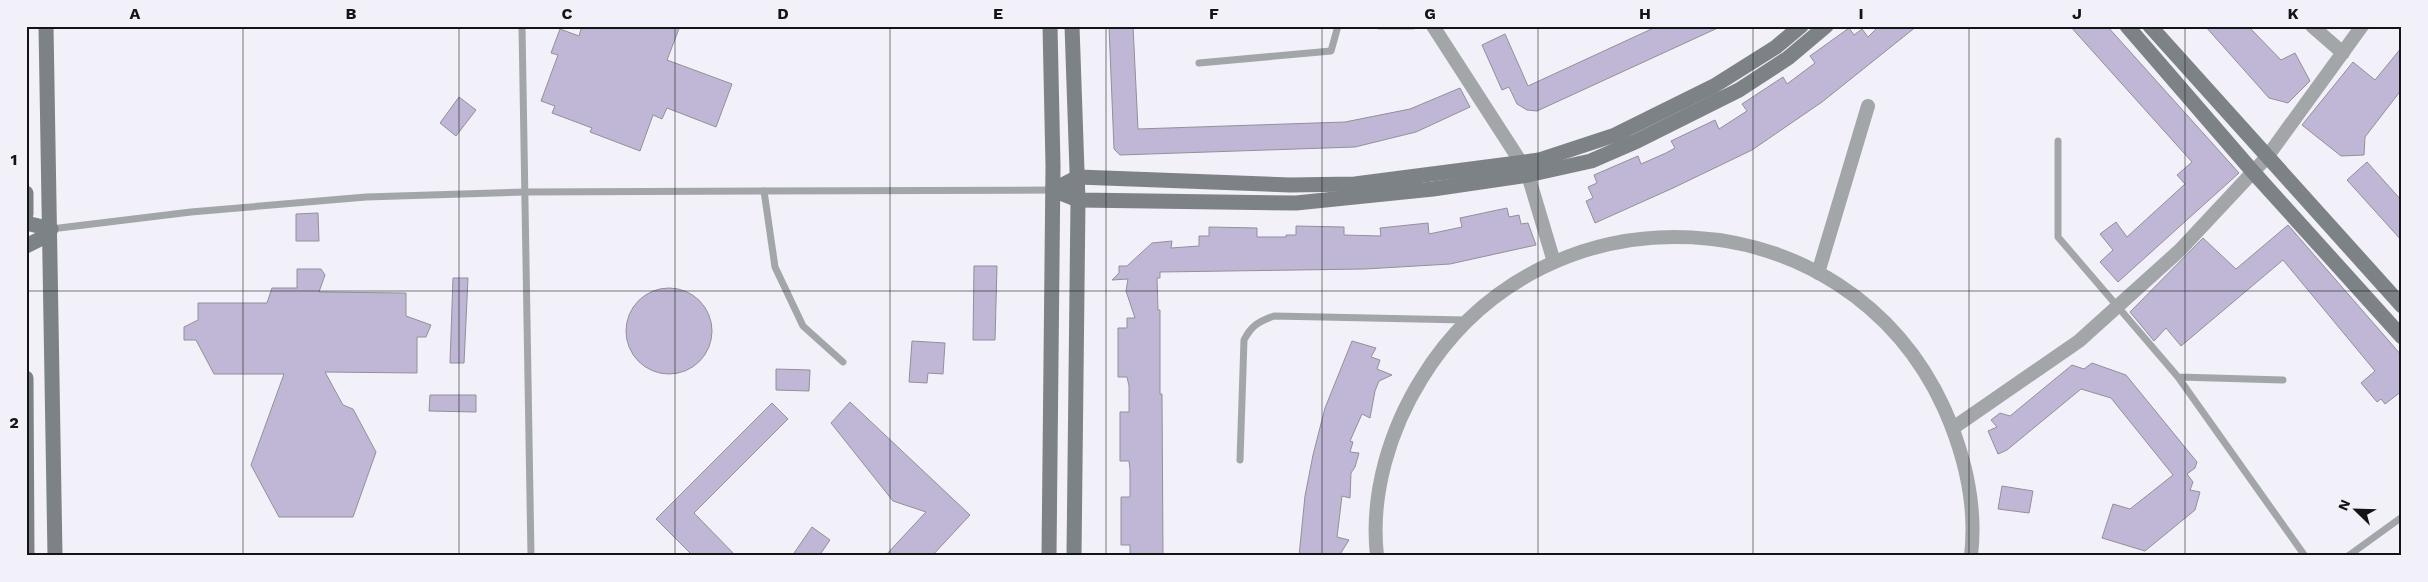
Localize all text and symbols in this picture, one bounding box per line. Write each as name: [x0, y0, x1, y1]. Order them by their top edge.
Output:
text: A: [130, 4, 141, 23]
text: B: [346, 4, 357, 23]
text: C: [562, 4, 573, 23]
text: D: [777, 4, 789, 23]
text: E: [993, 4, 1003, 23]
text: F: [1209, 4, 1219, 23]
text: G: [1424, 4, 1436, 23]
text: H: [1639, 4, 1651, 23]
text: I: [1858, 4, 1864, 23]
text: J: [2072, 4, 2082, 23]
text: K: [2287, 4, 2299, 23]
text: 1: [11, 150, 17, 169]
text: 2: [9, 413, 19, 432]
north arrow: [2330, 484, 2380, 534]
text: N: [2335, 497, 2353, 513]

